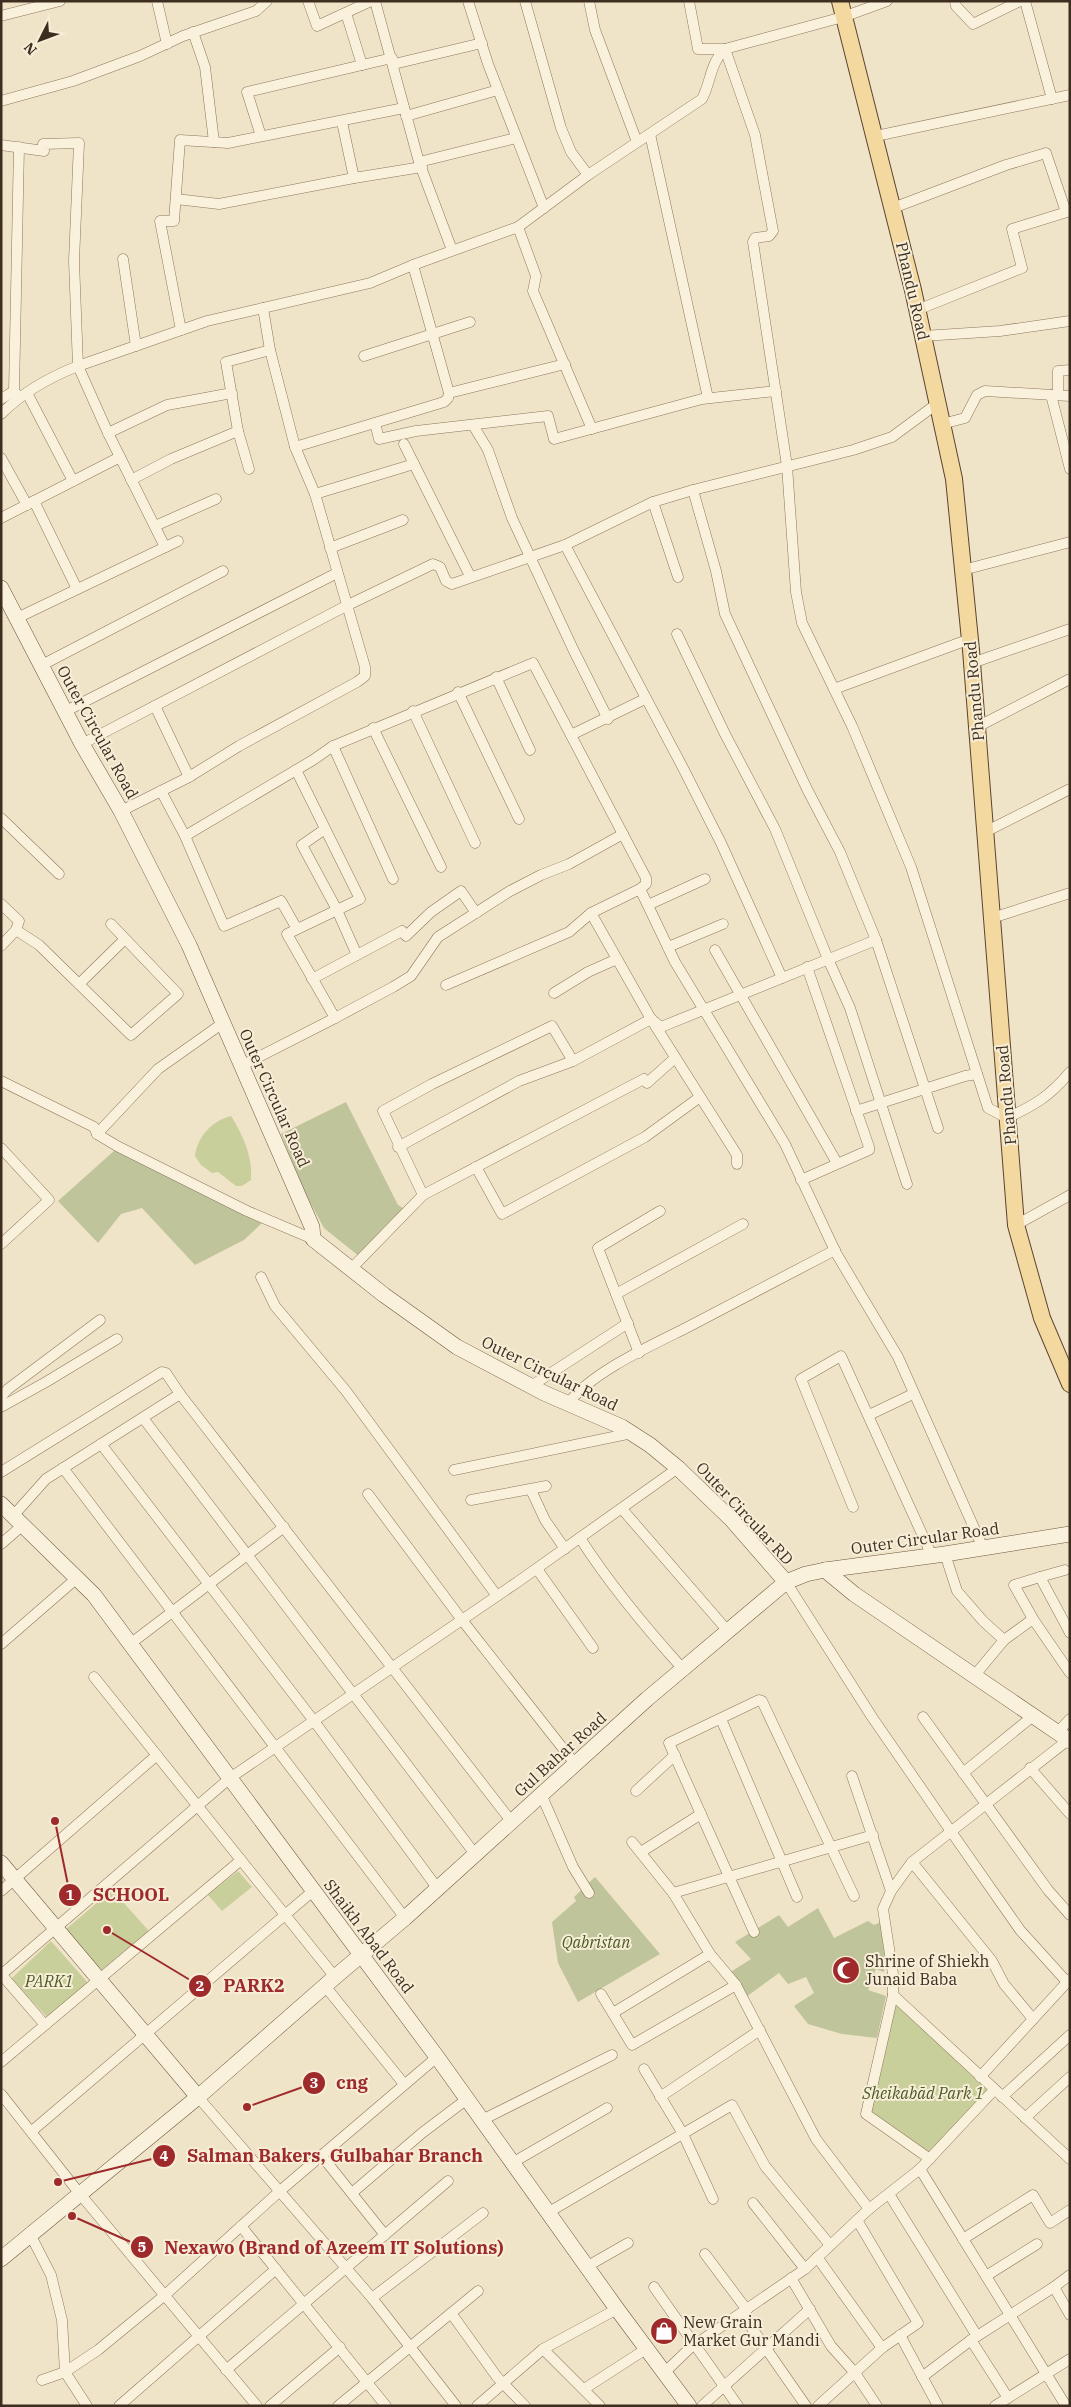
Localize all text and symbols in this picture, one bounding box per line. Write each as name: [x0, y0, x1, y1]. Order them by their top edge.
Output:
north arrow: [15, 15, 65, 65]
text: N: [20, 39, 41, 59]
street label: Phandu Road: [892, 240, 934, 342]
street label: Phandu Road: [960, 640, 988, 742]
street label: Outer Circular Road: [53, 662, 143, 802]
street label: Outer Circular Road: [235, 1026, 315, 1171]
street label: Phandu Road: [992, 1044, 1020, 1146]
street label: Outer Circular Road: [478, 1331, 622, 1415]
street label: Outer Circular RD: [692, 1457, 798, 1569]
street label: Outer Circular Road: [850, 1518, 1001, 1558]
street label: Gul Bahar Road: [510, 1707, 610, 1801]
street label: Shaikh Abad Road: [320, 1875, 418, 1997]
callout: SCHOOL: [58, 1878, 179, 1911]
text: SCHOOL: [93, 1883, 169, 1906]
text: 1: [65, 1885, 75, 1904]
park label: Qabristan: [562, 1932, 630, 1952]
place label: Shrine of Shiekh Junaid Baba: [865, 1951, 989, 1989]
mosque icon: Shrine of Shiekh Junaid Baba: [831, 1955, 861, 1985]
callout: PARK2: [188, 1969, 294, 2002]
park label: PARK1: [24, 1971, 73, 1991]
text: PARK2: [223, 1974, 285, 1997]
text: 2: [195, 1976, 205, 1995]
callout: cng: [301, 2066, 378, 2099]
text: cng: [336, 2071, 369, 2094]
text: 3: [309, 2073, 319, 2092]
park label: Sheikabād Park 1: [861, 2083, 984, 2103]
callout: Salman Bakers, Gulbahar Branch: [152, 2139, 493, 2172]
text: Salman Bakers, Gulbahar Branch: [187, 2144, 483, 2167]
text: 4: [159, 2146, 169, 2165]
callout: Nexawo (Brand of Azeem IT Solutions): [129, 2231, 513, 2264]
text: Nexawo (Brand of Azeem IT Solutions): [164, 2236, 504, 2259]
text: 5: [137, 2237, 147, 2256]
place label: New Grain Market Gur Mandi: [683, 2312, 820, 2350]
shop icon: New Grain Market Gur Mandi: [649, 2316, 679, 2346]

